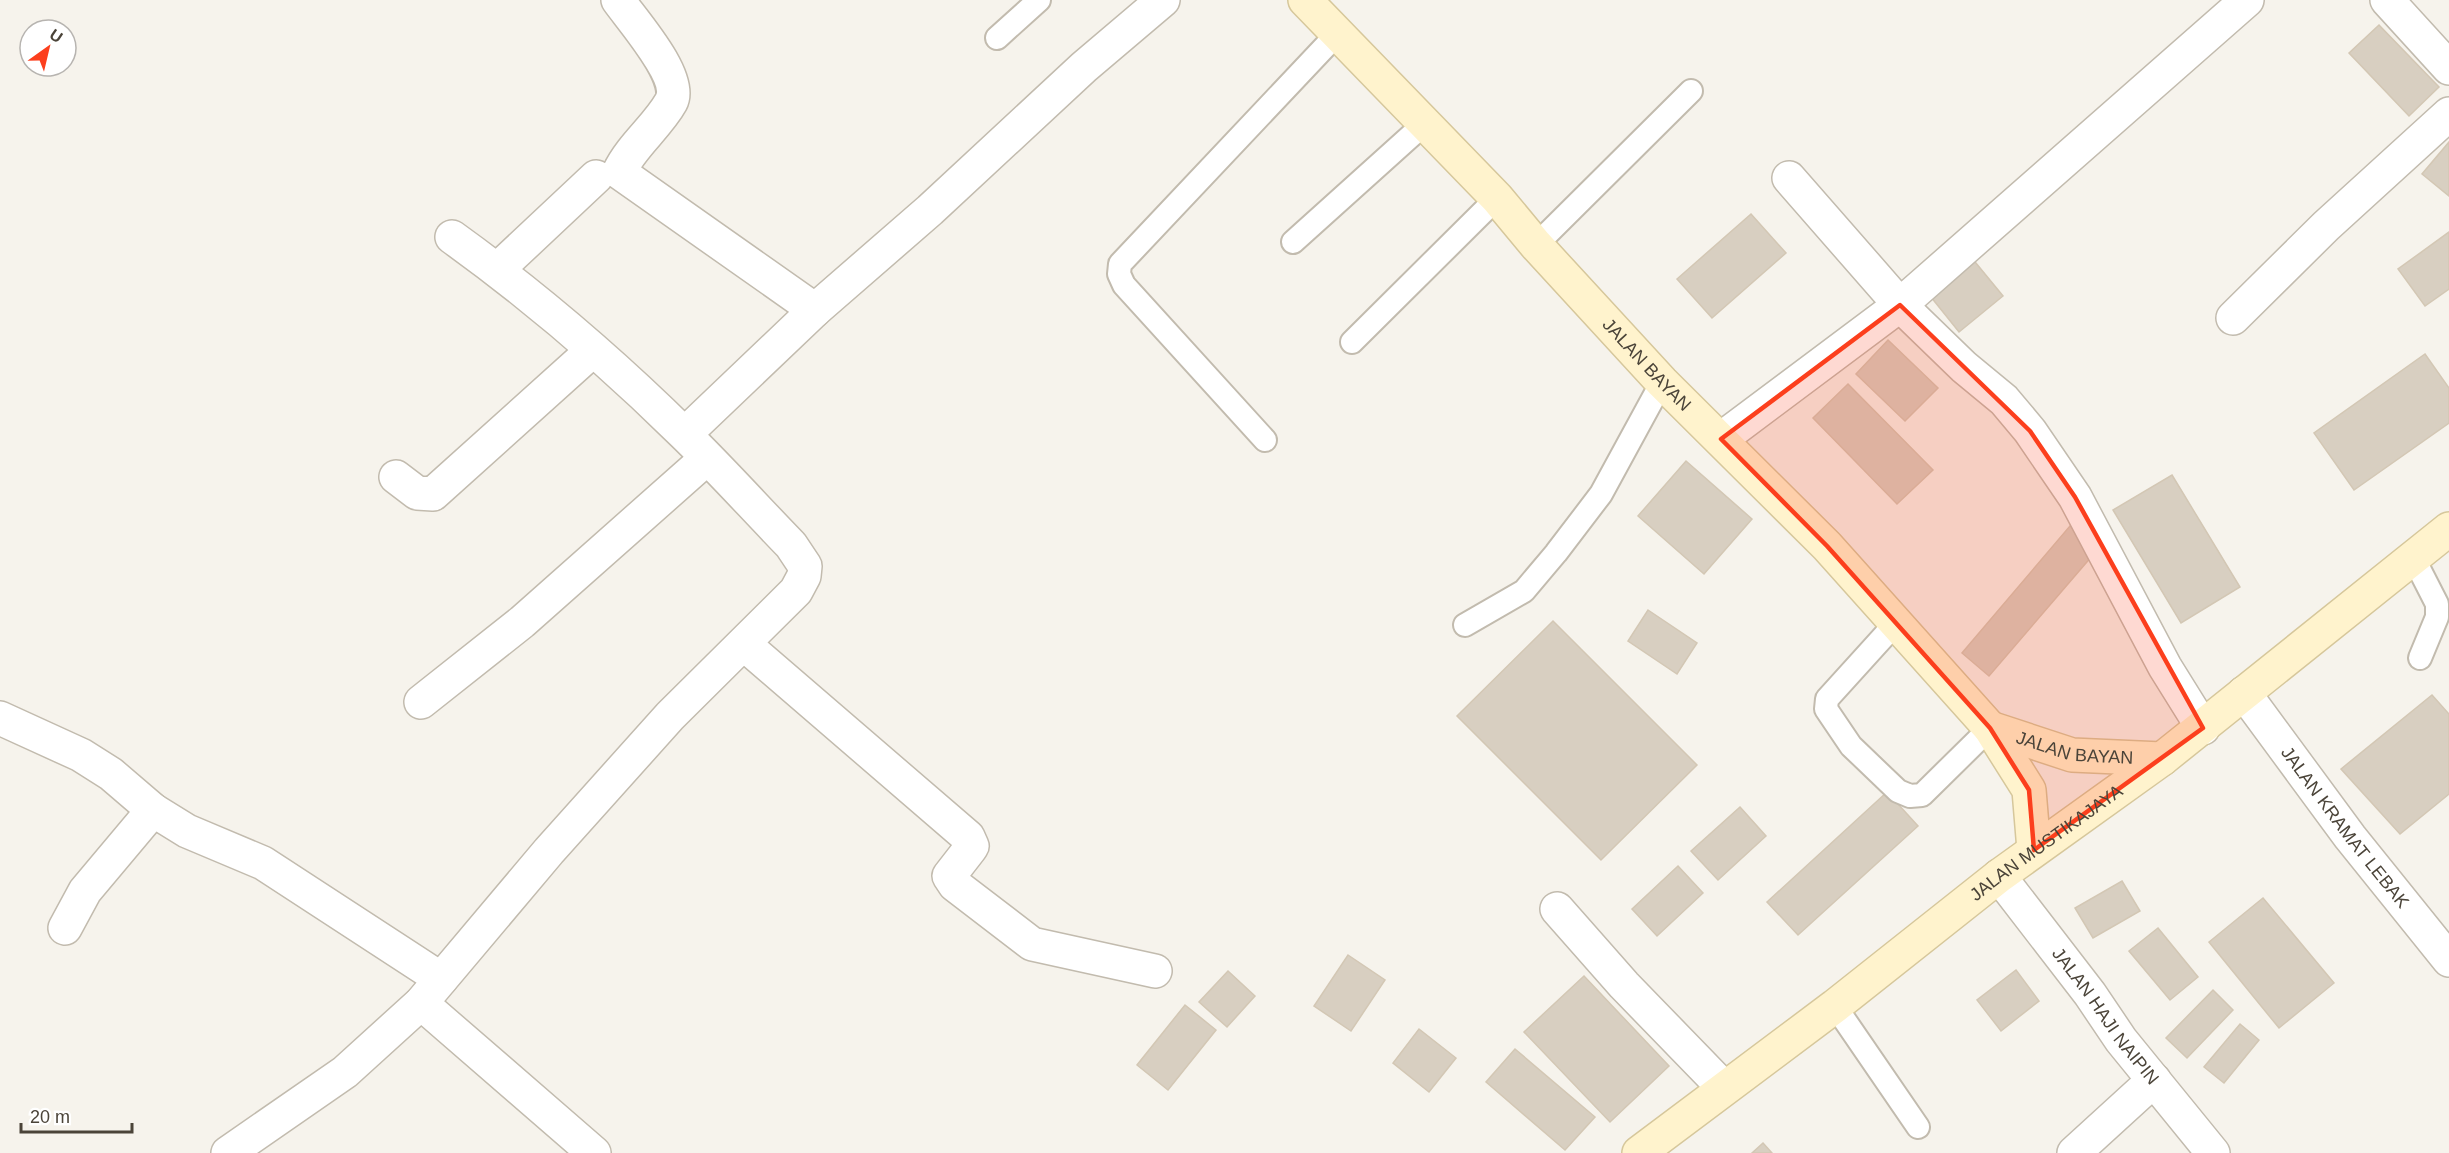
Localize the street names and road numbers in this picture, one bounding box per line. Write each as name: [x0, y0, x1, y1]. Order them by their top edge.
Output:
street label: JALAN BAYAN: [1599, 314, 1695, 415]
street label: JALAN BAYAN: [2014, 727, 2134, 768]
street label: JALAN KRAMAT LEBAK: [2277, 743, 2413, 912]
street label: JALAN MUSTIKAJAYA: [1966, 781, 2126, 905]
street label: JALAN HAJI NAIPIN: [2048, 944, 2163, 1088]

